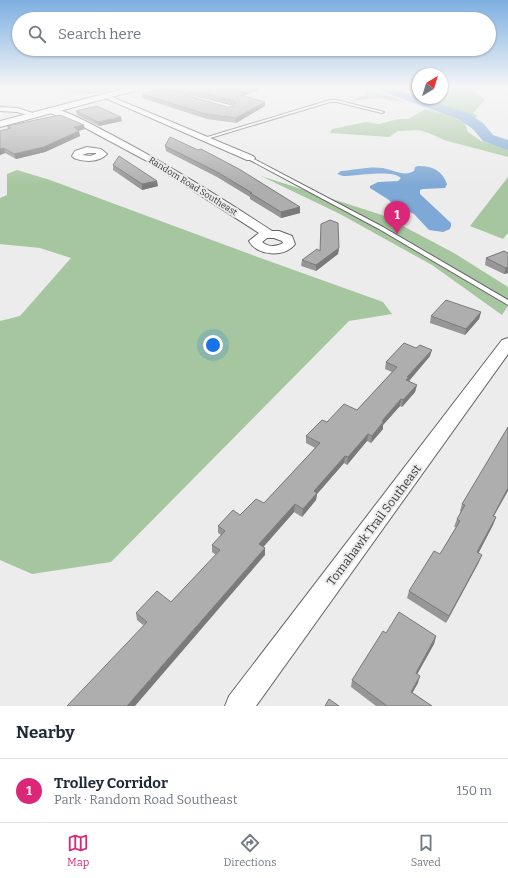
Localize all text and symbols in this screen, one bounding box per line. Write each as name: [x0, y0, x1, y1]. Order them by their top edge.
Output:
search box: [12, 12, 496, 56]
icon: search: [26, 23, 48, 45]
text: Search here: [58, 25, 141, 43]
north arrow: [412, 68, 448, 104]
street label: Random Road Southeast: [147, 155, 240, 218]
pin: 1: [384, 201, 410, 234]
your location: [203, 335, 223, 355]
street label: Tomahawk Trail Southeast: [324, 461, 424, 588]
text: Nearby: [16, 722, 75, 743]
text: Trolley Corridor: [54, 774, 168, 792]
text: 1: [26, 783, 32, 798]
text: 150 m: [456, 783, 492, 798]
text: Park · Random Road Southeast: [54, 792, 237, 807]
tab: Map: [67, 832, 89, 869]
tab: Directions: [224, 832, 276, 869]
tab: Saved: [411, 832, 441, 869]

